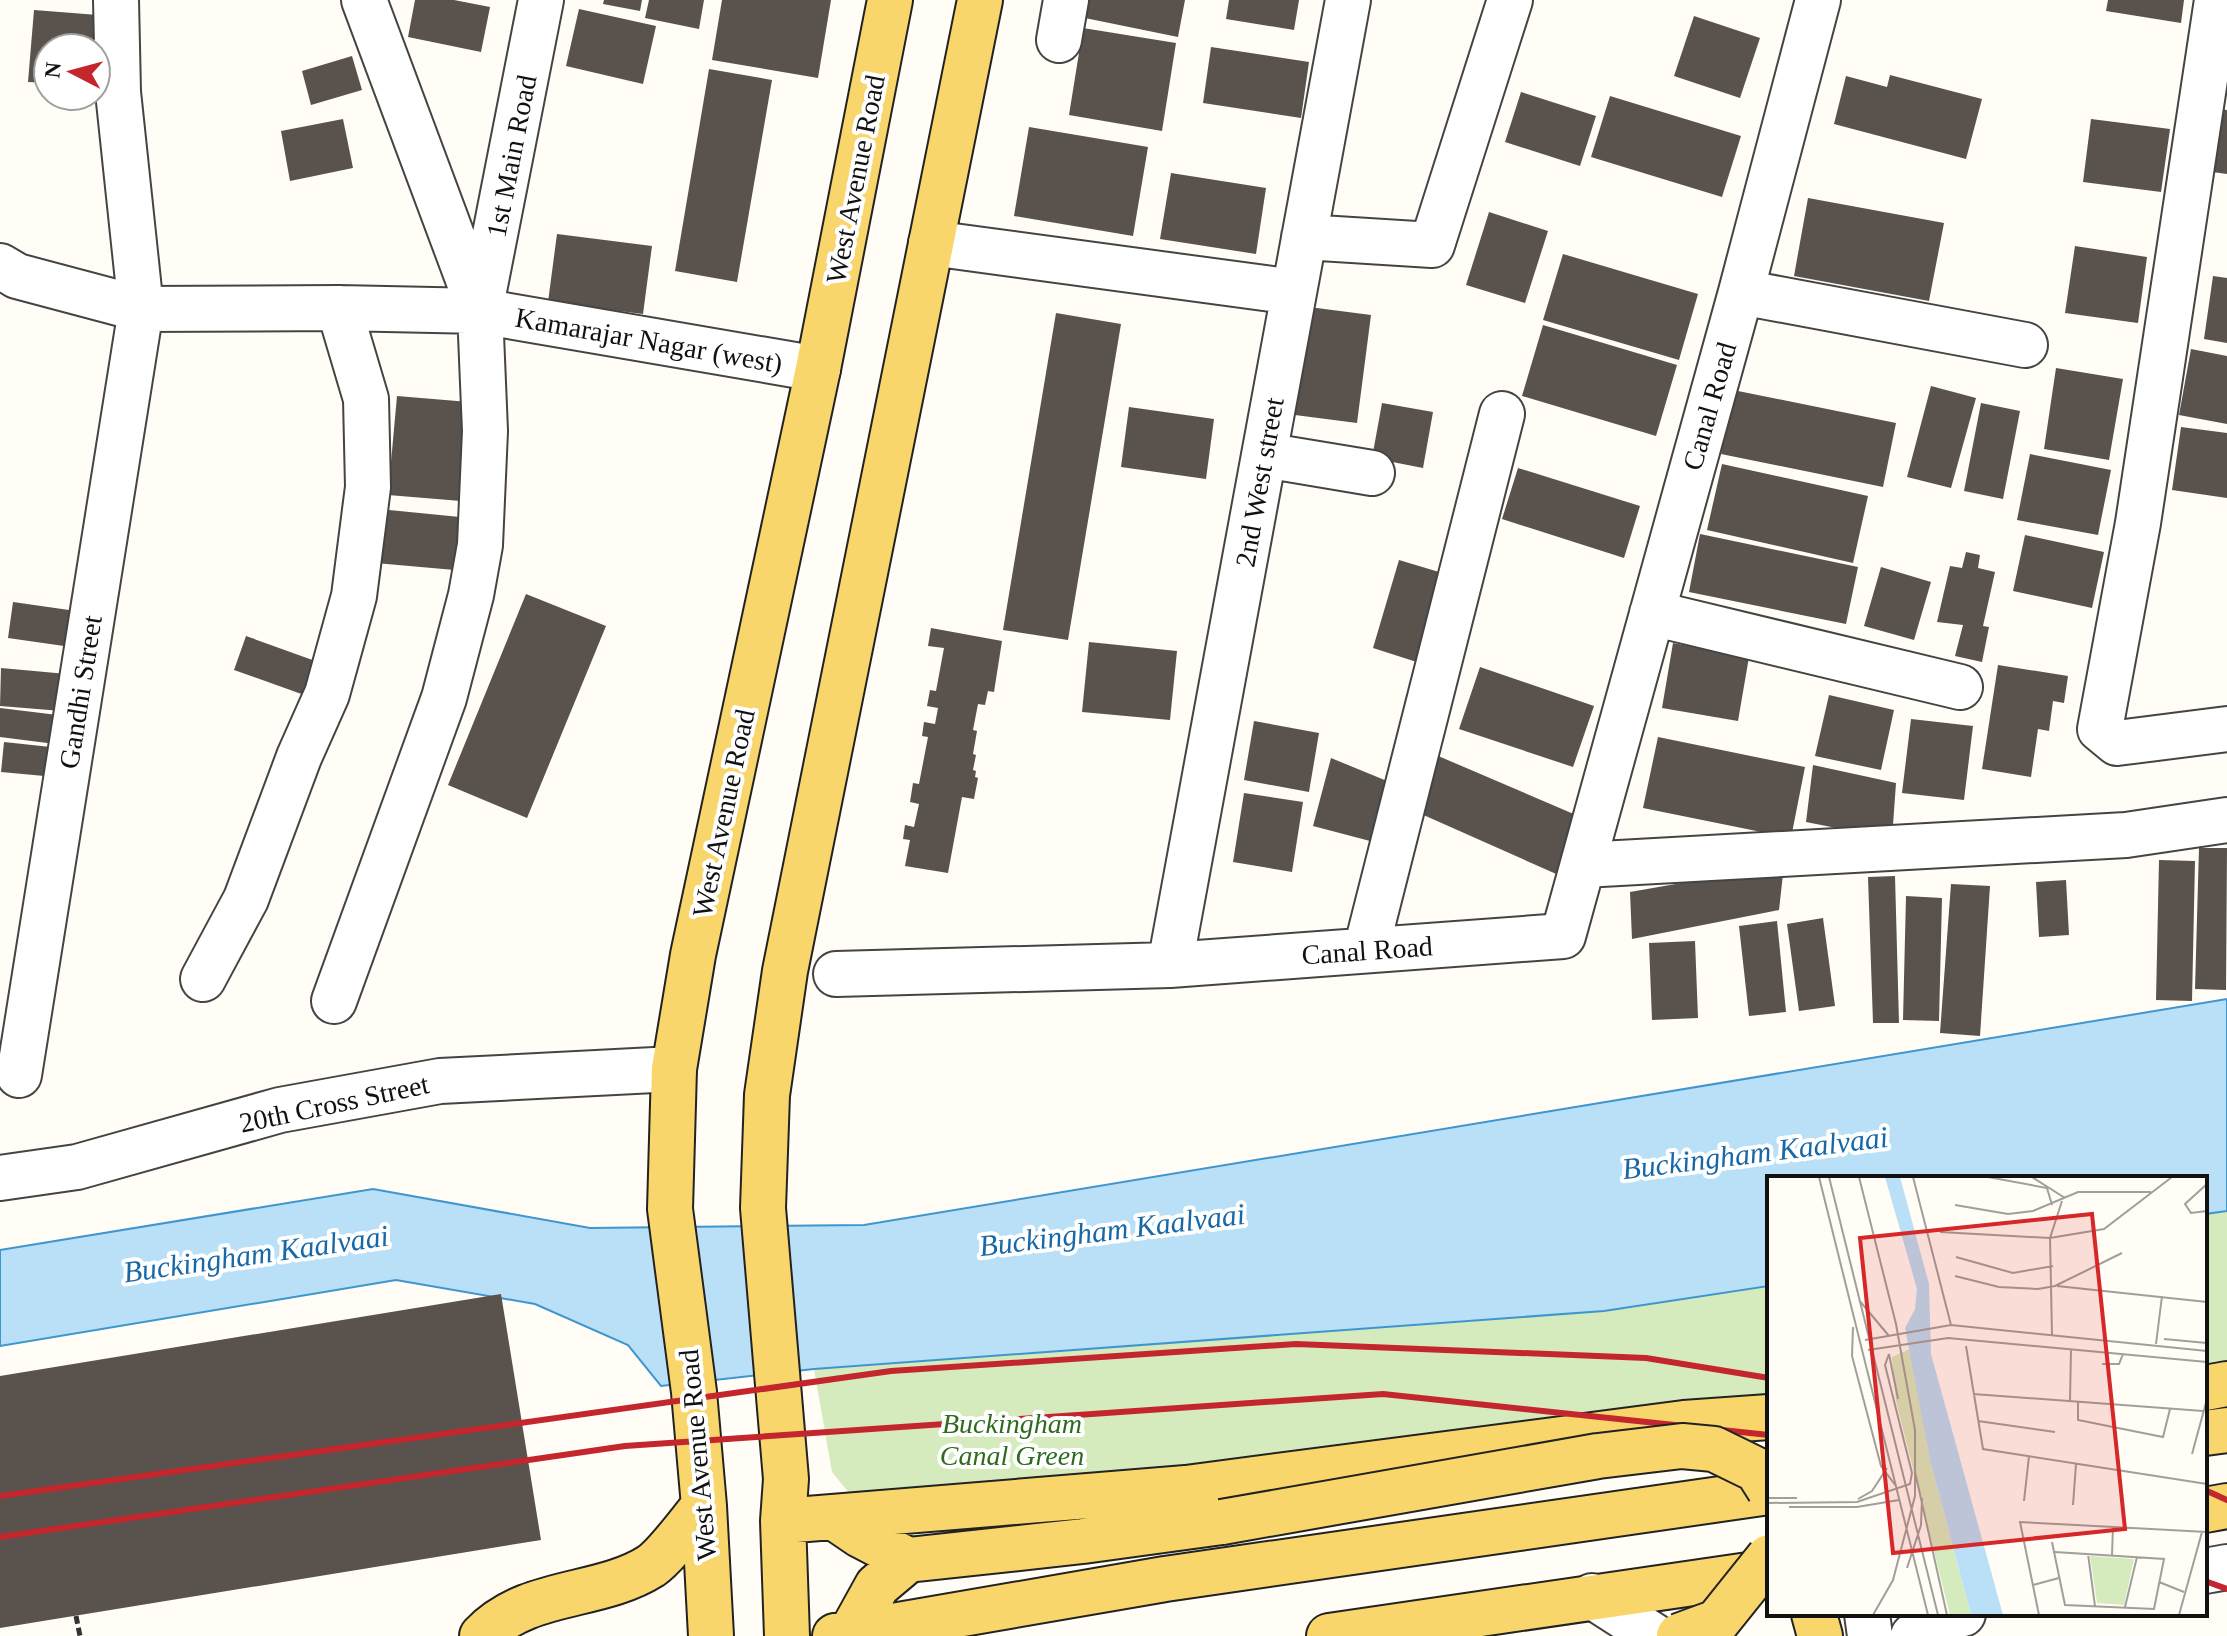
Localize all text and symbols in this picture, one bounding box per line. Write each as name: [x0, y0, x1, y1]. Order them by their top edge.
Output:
north arrow: [32, 32, 112, 112]
text: N: [39, 61, 66, 79]
street label: 1st Main Road: [481, 72, 542, 240]
street label: West Avenue Road: [820, 72, 891, 286]
street label: Kamarajar Nagar (west): [513, 302, 785, 379]
street label: Canal Road: [1676, 339, 1742, 474]
street label: 2nd West street: [1229, 395, 1290, 569]
street label: Gandhi Street: [53, 613, 108, 771]
street label: West Avenue Road: [686, 706, 761, 920]
street label: Canal Road: [1300, 930, 1434, 971]
street label: 20th Cross Street: [237, 1068, 432, 1139]
water label: Buckingham Kaalvaai: [1620, 1120, 1890, 1185]
inset map: [1767, 1176, 2207, 1616]
water label: Buckingham Kaalvaai: [977, 1197, 1247, 1262]
water label: Buckingham Kaalvaai: [121, 1219, 391, 1288]
street label: West Avenue Road: [673, 1348, 722, 1562]
park label: Buckingham Canal Green: [940, 1408, 1084, 1471]

